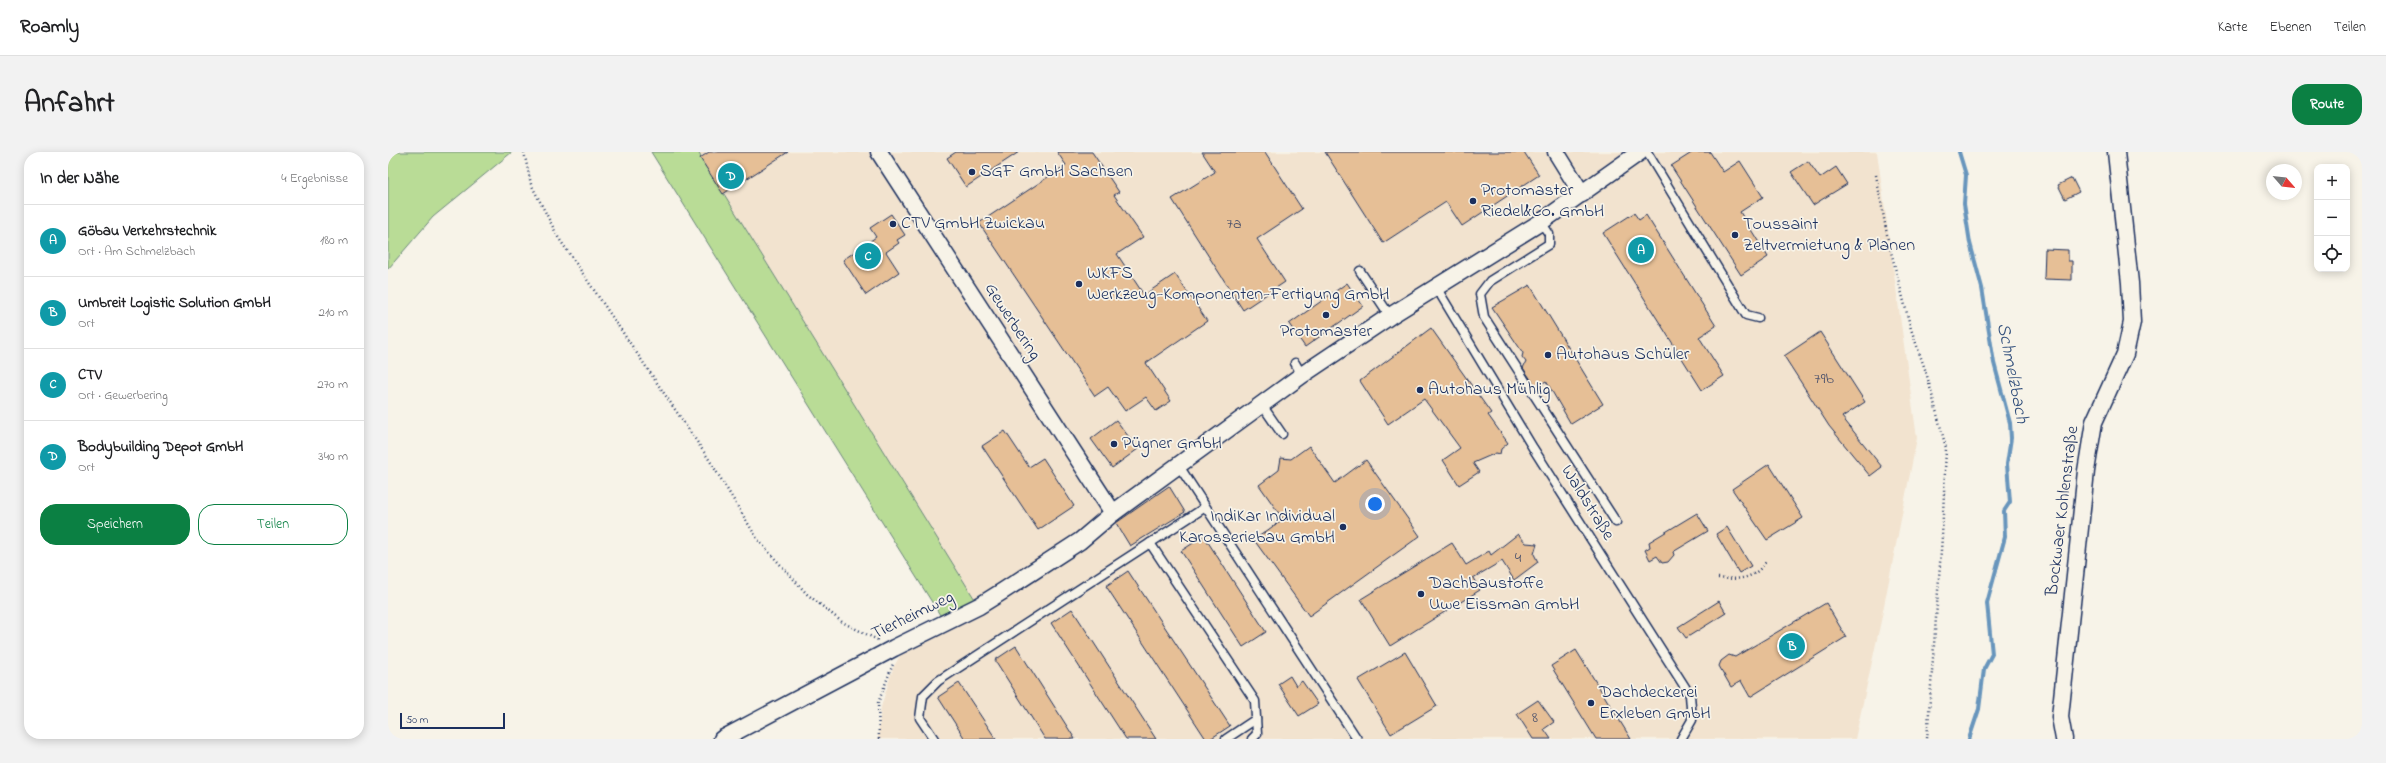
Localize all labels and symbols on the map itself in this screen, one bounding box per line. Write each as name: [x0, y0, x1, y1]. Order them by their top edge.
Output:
place label: SGF GmbH Sachsen: [980, 159, 1133, 185]
pin: D: [718, 161, 744, 191]
north arrow: [2266, 164, 2302, 200]
marker: SGF GmbH Sachsen: [967, 167, 977, 177]
place label: Protomaster Riedel&Co. GmbH: [1481, 178, 1604, 225]
marker: Protomaster Riedel&Co. GmbH: [1468, 196, 1478, 206]
place label: CTV GmbH Zwickau: [901, 211, 1045, 237]
house number: 7a: [1226, 212, 1242, 236]
place label: Toussaint Zeltvermietung & Planen: [1743, 212, 1915, 260]
marker: CTV GmbH Zwickau: [888, 219, 898, 229]
marker: Toussaint Zeltvermietung & Planen: [1730, 230, 1740, 240]
pin: A: [1628, 235, 1654, 265]
pin: C: [855, 241, 881, 271]
place label: WKFS Werkzeug-Komponenten-Fertigung GmbH: [1087, 261, 1390, 309]
street label: Gewerbering: [976, 278, 1047, 367]
marker: WKFS Werkzeug-Komponenten-Fertigung GmbH: [1074, 279, 1084, 289]
marker: Protomaster: [1321, 310, 1331, 320]
place label: Protomaster: [1280, 319, 1373, 345]
water label: Schmelzbach: [1989, 320, 2035, 427]
place label: Autohaus Schüler: [1556, 342, 1690, 368]
marker: Autohaus Schüler: [1543, 350, 1553, 360]
house number: 79b: [1814, 367, 1834, 391]
place label: Autohaus Mühlig: [1428, 377, 1550, 404]
marker: Autohaus Mühlig: [1415, 385, 1425, 395]
street label: Bockwaer Kohlenstraße: [2040, 424, 2086, 598]
place label: Pügner GmbH: [1122, 431, 1222, 458]
marker: Pügner GmbH: [1109, 439, 1119, 449]
street label: Waldstraße: [1554, 460, 1621, 547]
your location: [1365, 494, 1385, 514]
place label: IndiKar Individual Karosseriebau GmbH: [1179, 504, 1335, 551]
marker: IndiKar Individual Karosseriebau GmbH: [1338, 522, 1348, 532]
house number: 4: [1515, 546, 1522, 570]
place label: Dachbaustoffe Uwe Eissman GmbH: [1428, 571, 1580, 618]
street label: Tierheimweg: [867, 585, 959, 648]
marker: Dachbaustoffe Uwe Eissman GmbH: [1416, 589, 1426, 599]
pin: B: [1779, 631, 1805, 661]
place label: Dachdeckerei Erxleben GmbH: [1598, 680, 1711, 727]
marker: Dachdeckerei Erxleben GmbH: [1586, 698, 1596, 708]
house number: 8: [1532, 706, 1538, 730]
scale bar: [400, 711, 505, 730]

